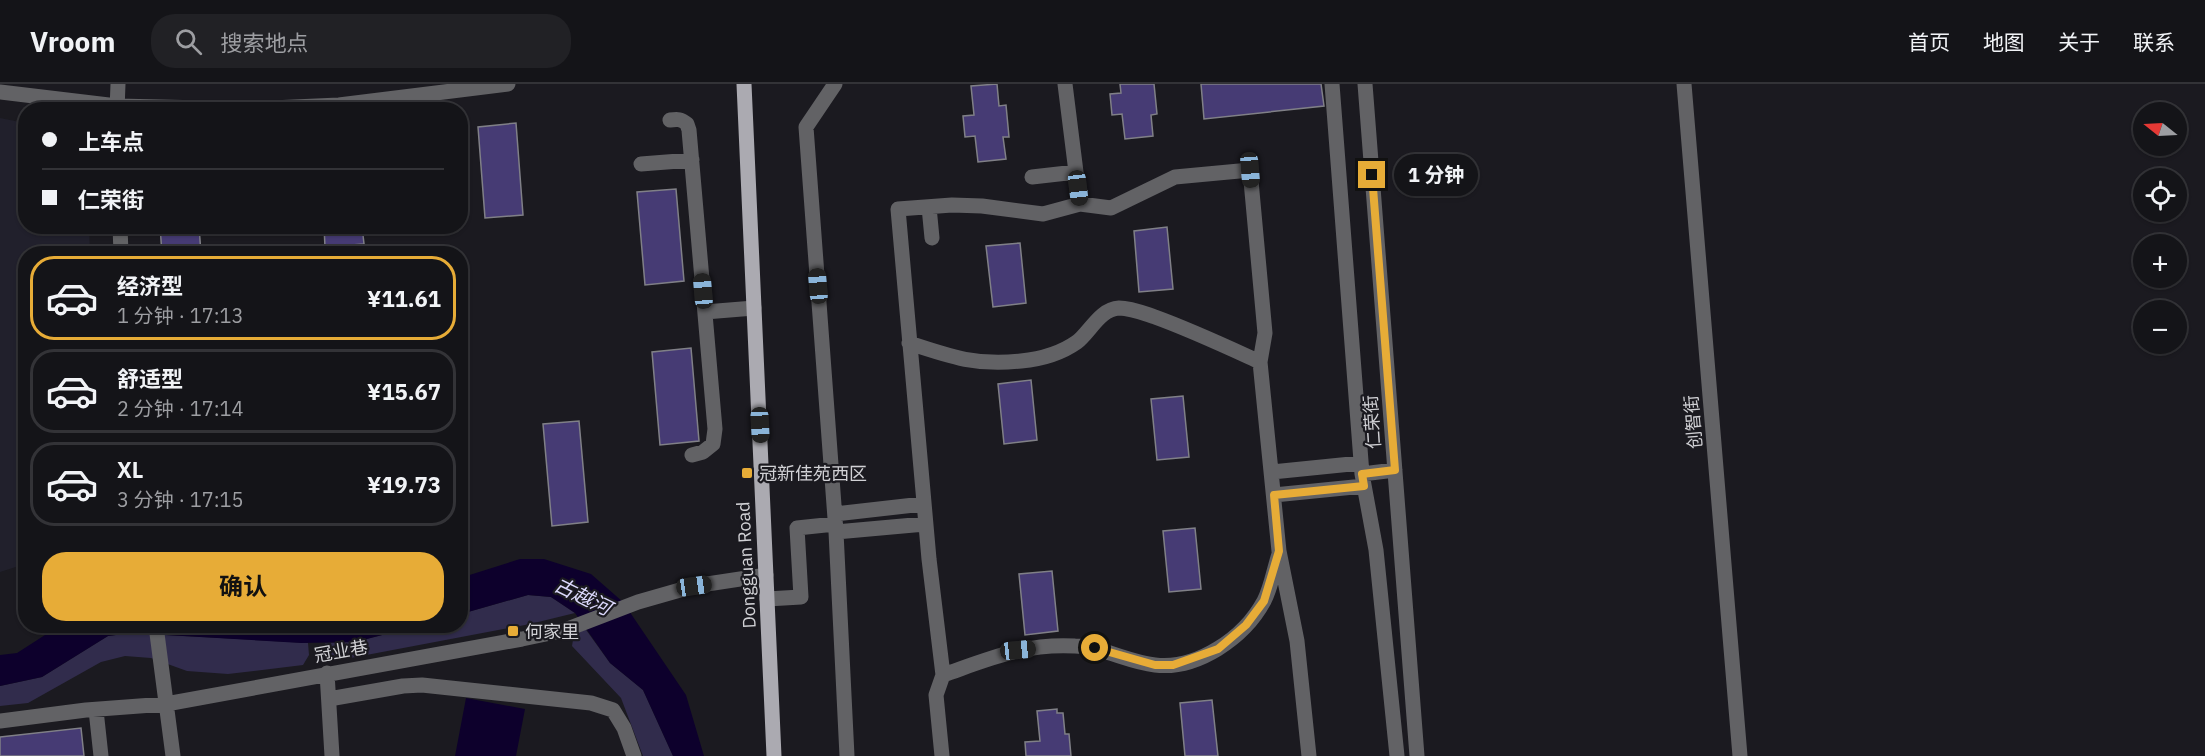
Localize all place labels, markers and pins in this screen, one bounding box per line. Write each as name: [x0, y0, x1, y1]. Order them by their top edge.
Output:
place label: 冠新佳苑西区: [759, 462, 867, 485]
marker: 冠新佳苑西区: [740, 466, 754, 480]
place label: 何家里: [525, 620, 579, 643]
marker: 何家里: [506, 624, 520, 638]

